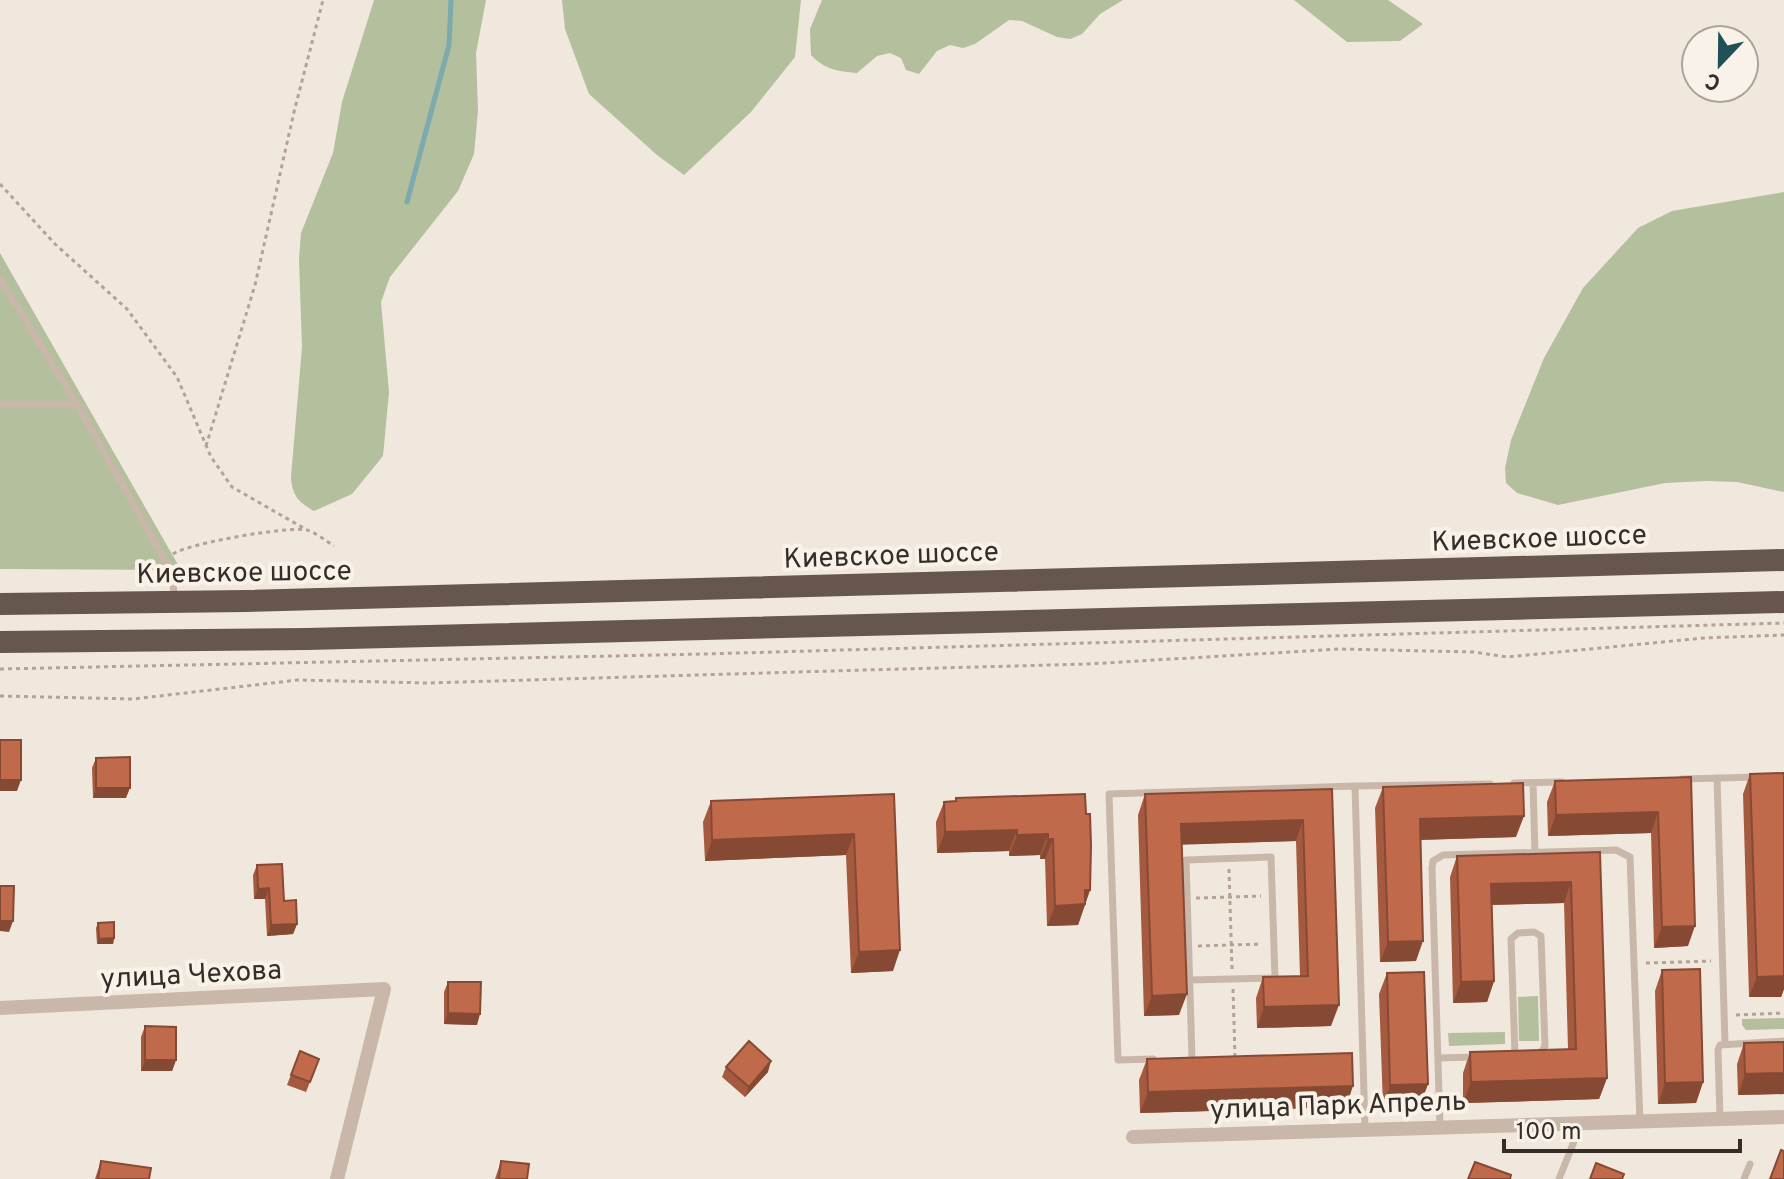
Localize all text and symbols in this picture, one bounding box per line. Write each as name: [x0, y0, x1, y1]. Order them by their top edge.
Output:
north arrow: [1680, 24, 1760, 104]
text: С: [1702, 65, 1725, 95]
street label: Киевское шоссе: [1431, 518, 1647, 562]
street label: Киевское шоссе: [783, 535, 999, 579]
street label: Киевское шоссе: [136, 554, 352, 594]
street label: улица Чехова: [100, 953, 283, 999]
street label: улица Парк Апрель: [1209, 1085, 1467, 1129]
scale bar: [1504, 1103, 1740, 1153]
text: 100 m: [1516, 1118, 1582, 1148]

